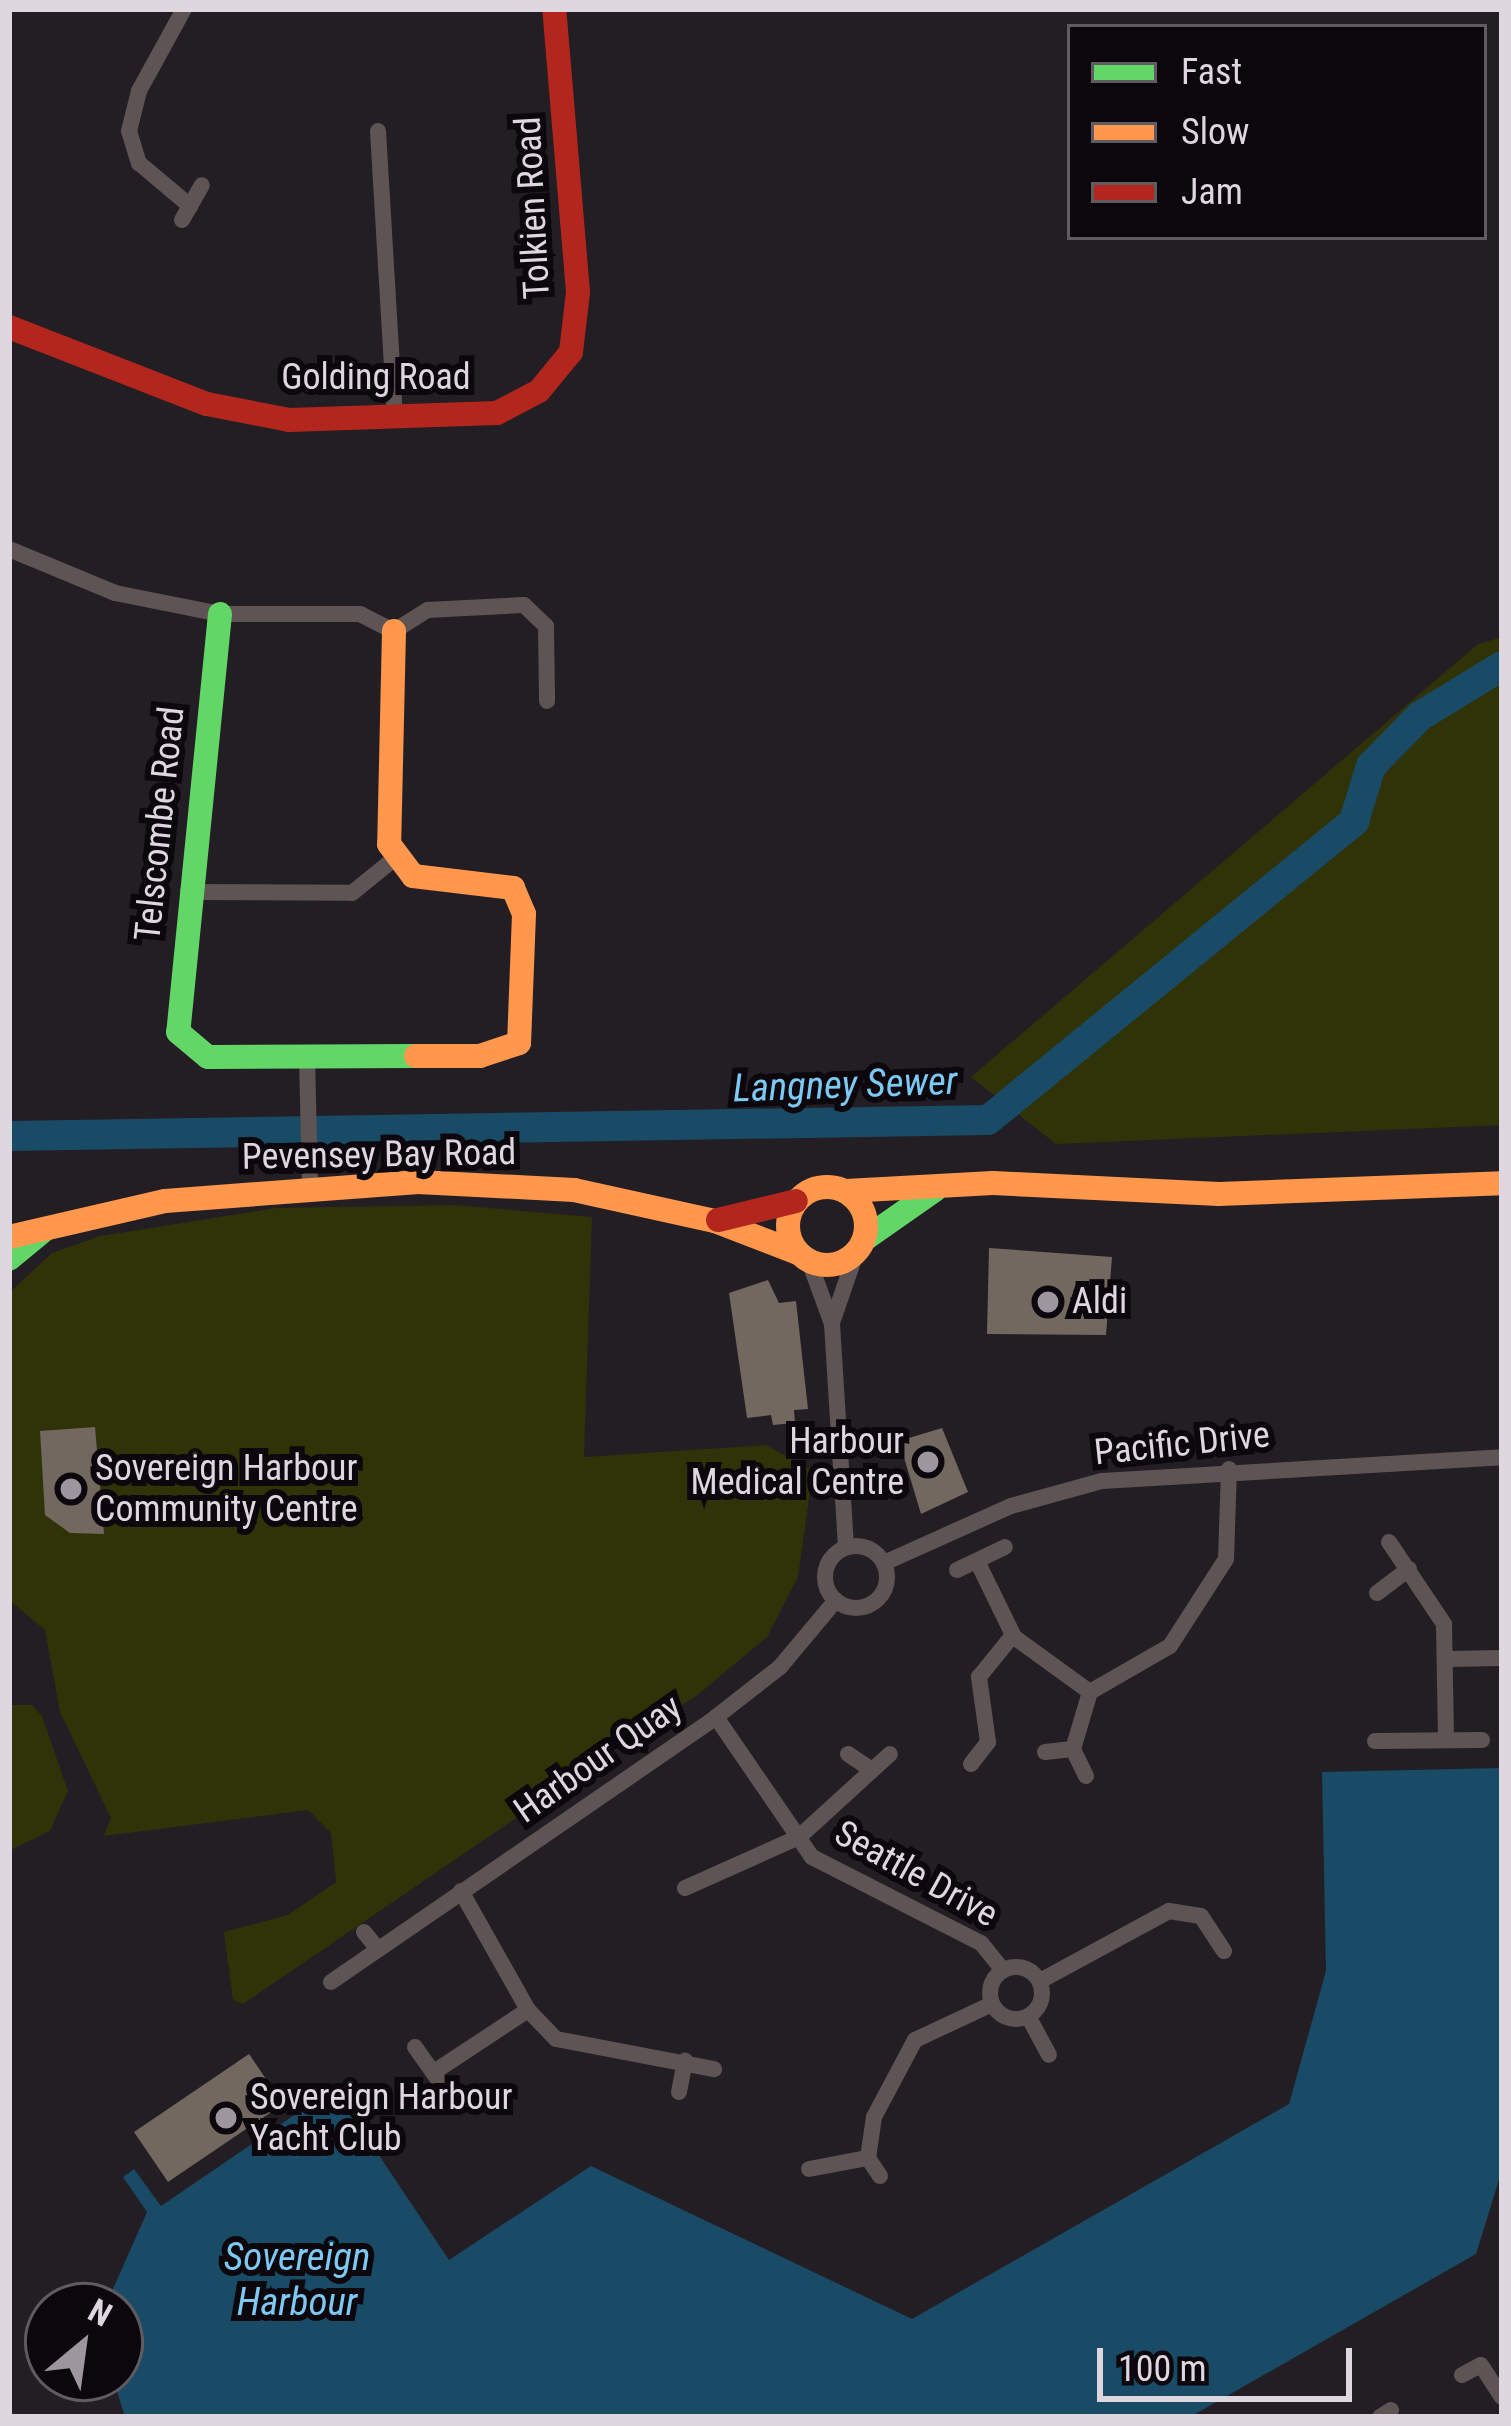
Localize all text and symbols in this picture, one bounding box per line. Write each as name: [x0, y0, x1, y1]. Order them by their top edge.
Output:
legend: [1067, 24, 1487, 240]
text: Fast: [1181, 51, 1242, 93]
text: Slow: [1181, 111, 1249, 153]
street label: Tolkien Road: [507, 116, 559, 300]
text: Jam: [1181, 171, 1243, 213]
street label: Golding Road: [281, 356, 471, 400]
street label: Telscombe Road: [126, 705, 194, 943]
water label: Langney Sewer: [732, 1058, 958, 1112]
street label: Pevensey Bay Road: [241, 1131, 517, 1179]
place label: Aldi: [1072, 1280, 1127, 1324]
marker: Aldi: [1035, 1289, 1061, 1315]
street label: Pacific Drive: [1092, 1413, 1272, 1475]
place label: Harbour Medical Centre: [691, 1419, 904, 1504]
place label: Sovereign Harbour Community Centre: [95, 1446, 358, 1531]
marker: Harbour Medical Centre: [915, 1449, 941, 1475]
marker: Sovereign Harbour Community Centre: [58, 1476, 84, 1502]
street label: Harbour Quay: [506, 1686, 690, 1832]
street label: Seattle Drive: [827, 1812, 1005, 1936]
place label: Sovereign Harbour Yacht Club: [250, 2075, 512, 2160]
marker: Sovereign Harbour Yacht Club: [213, 2105, 239, 2131]
water label: Sovereign Harbour: [224, 2235, 370, 2326]
north arrow: [24, 2282, 144, 2402]
text: N: [82, 2291, 119, 2335]
scale bar: [1103, 2324, 1358, 2398]
text: 100 m: [1118, 2348, 1207, 2390]

